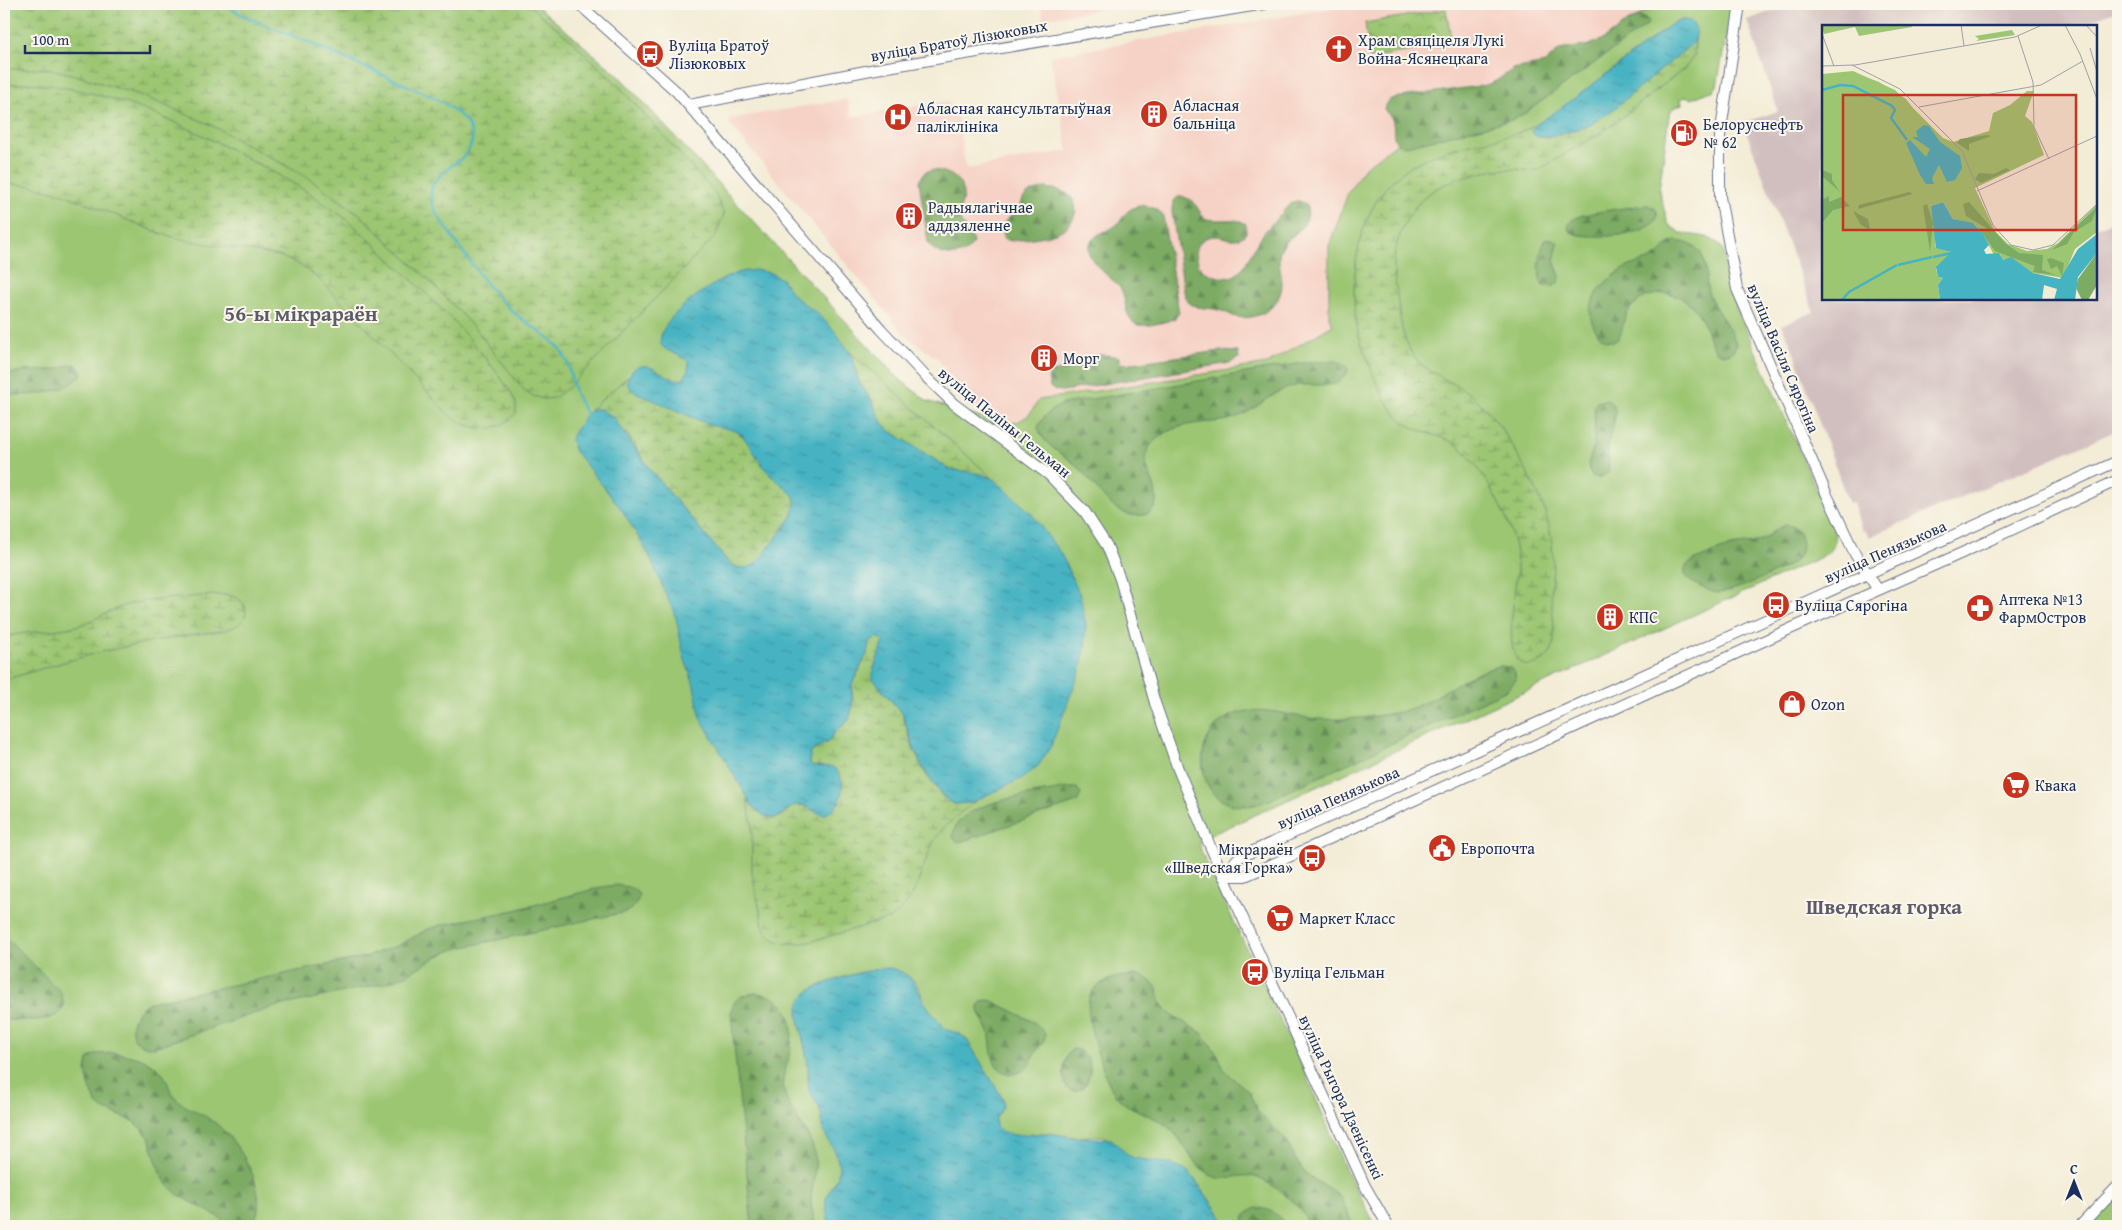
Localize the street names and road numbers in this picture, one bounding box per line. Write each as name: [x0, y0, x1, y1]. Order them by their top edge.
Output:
street label: вуліца Братоў Лізюковых: [869, 12, 1050, 67]
street label: вуліца Васіля Сярогіна: [1742, 280, 1826, 437]
street label: вуліца Паліны Гельман: [933, 361, 1077, 483]
street label: вуліца Пенязькова: [1820, 513, 1950, 589]
street label: вуліца Пенязькова: [1273, 759, 1403, 835]
street label: вуліца Рыгора Дзенісенкі: [1293, 1011, 1391, 1184]

